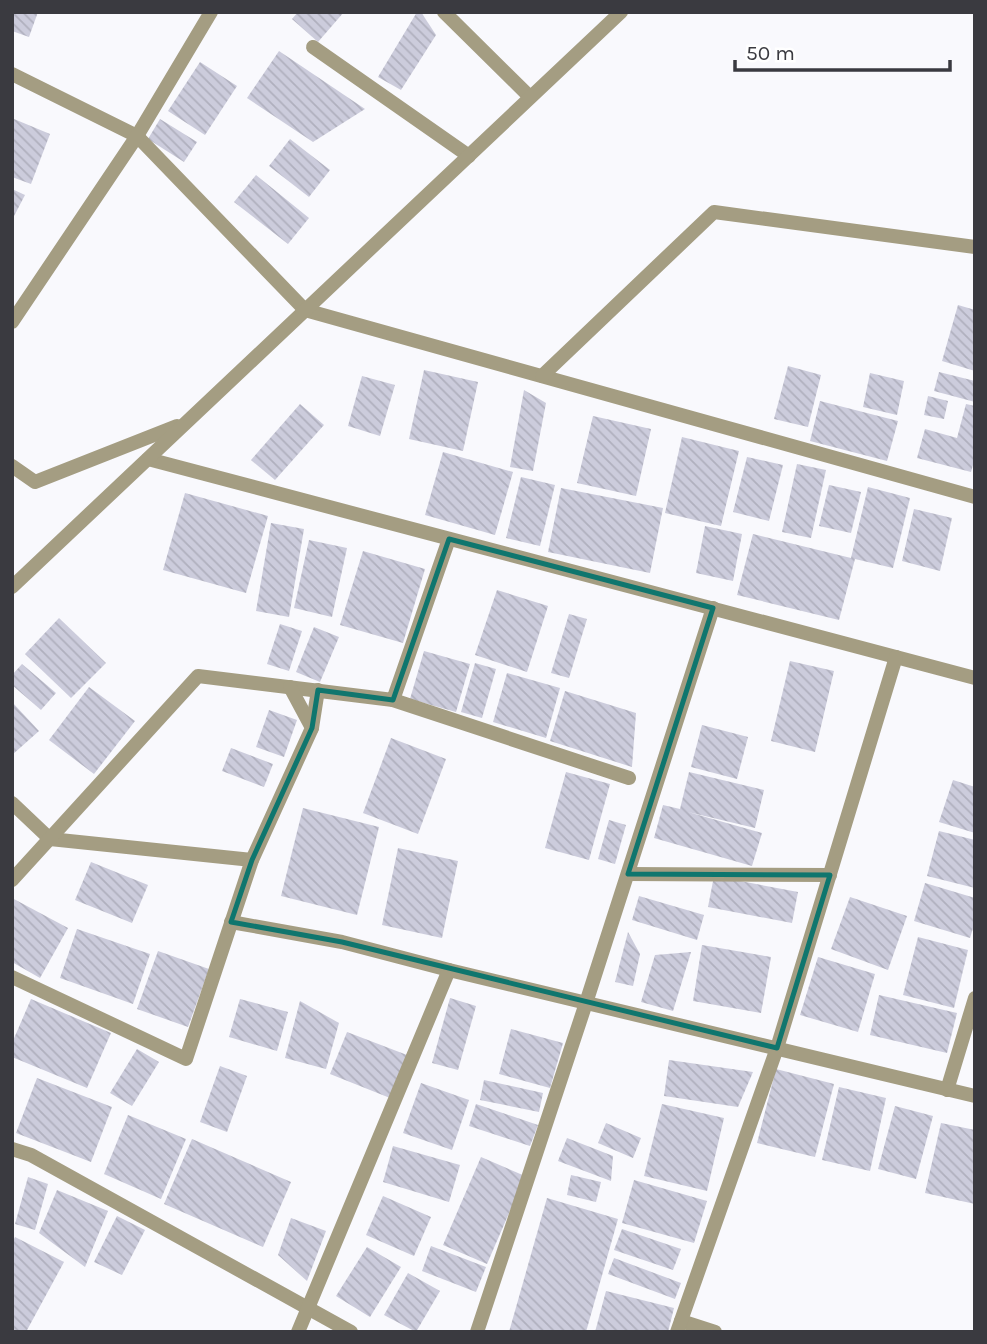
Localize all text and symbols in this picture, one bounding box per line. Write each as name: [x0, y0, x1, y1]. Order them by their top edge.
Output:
scale bar: [735, 28, 950, 72]
text: 50 m: [746, 41, 795, 65]

